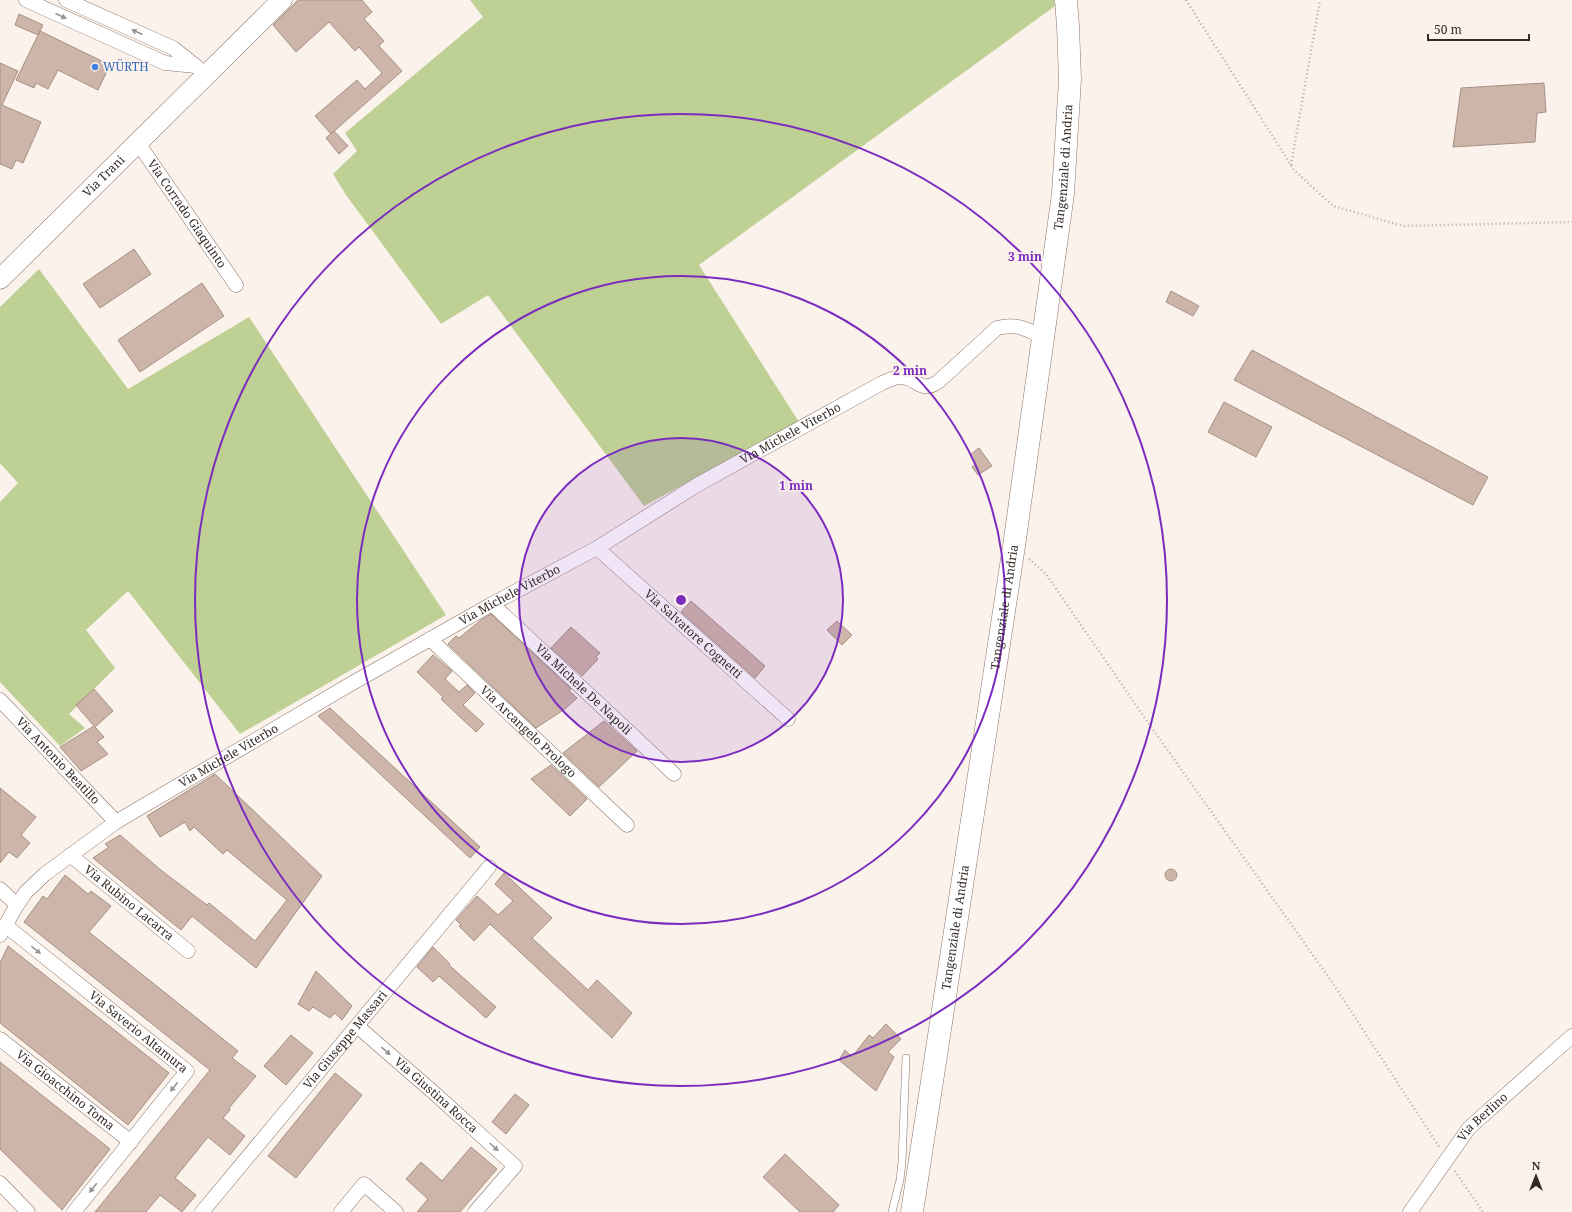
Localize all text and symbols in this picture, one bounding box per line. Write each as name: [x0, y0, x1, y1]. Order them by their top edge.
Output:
one-way arrow: [56, 13, 67, 19]
scale bar: [1428, 16, 1529, 42]
text: 50 m: [1434, 21, 1462, 38]
one-way arrow: [132, 29, 143, 35]
place label: WÜRTH: [103, 58, 149, 75]
marker: WÜRTH: [90, 62, 100, 72]
street label: Tangenziale di Andria: [1049, 103, 1076, 231]
street label: Via Trani: [79, 151, 128, 201]
street label: Via Corrado Giaquinto: [144, 156, 231, 271]
text: 3 min: [1008, 248, 1042, 265]
text: 2 min: [893, 362, 927, 379]
street label: Via Michele Viterbo: [737, 398, 844, 468]
text: 1 min: [779, 477, 813, 494]
street label: Tangenziale di Andria: [986, 543, 1022, 671]
street label: Via Michele Viterbo: [456, 560, 563, 629]
street label: Via Salvatore Cognetti: [641, 585, 746, 682]
centre of rings: [674, 593, 688, 607]
street label: Via Michele De Napoli: [532, 640, 636, 738]
street label: Via Arcangelo Prologo: [476, 682, 581, 781]
street label: Via Antonio Beatillo: [13, 713, 104, 808]
street label: Via Michele Viterbo: [175, 719, 281, 791]
street label: Via Rubino Lacarra: [81, 861, 178, 944]
street label: Tangenziale di Andria: [937, 863, 973, 991]
one-way arrow: [30, 945, 41, 954]
street label: Via Saverio Altamura: [86, 987, 192, 1077]
street label: Via Giuseppe Massari: [299, 987, 391, 1092]
street label: Via Gioacchino Toma: [13, 1046, 119, 1134]
one-way arrow: [381, 1047, 392, 1056]
street label: Via Giustina Rocca: [391, 1053, 482, 1137]
one-way arrow: [170, 1081, 179, 1092]
street label: Via Berlino: [1453, 1088, 1511, 1145]
one-way arrow: [489, 1142, 499, 1152]
north arrow: [1516, 1156, 1556, 1196]
text: N: [1532, 1158, 1541, 1173]
one-way arrow: [89, 1183, 98, 1194]

